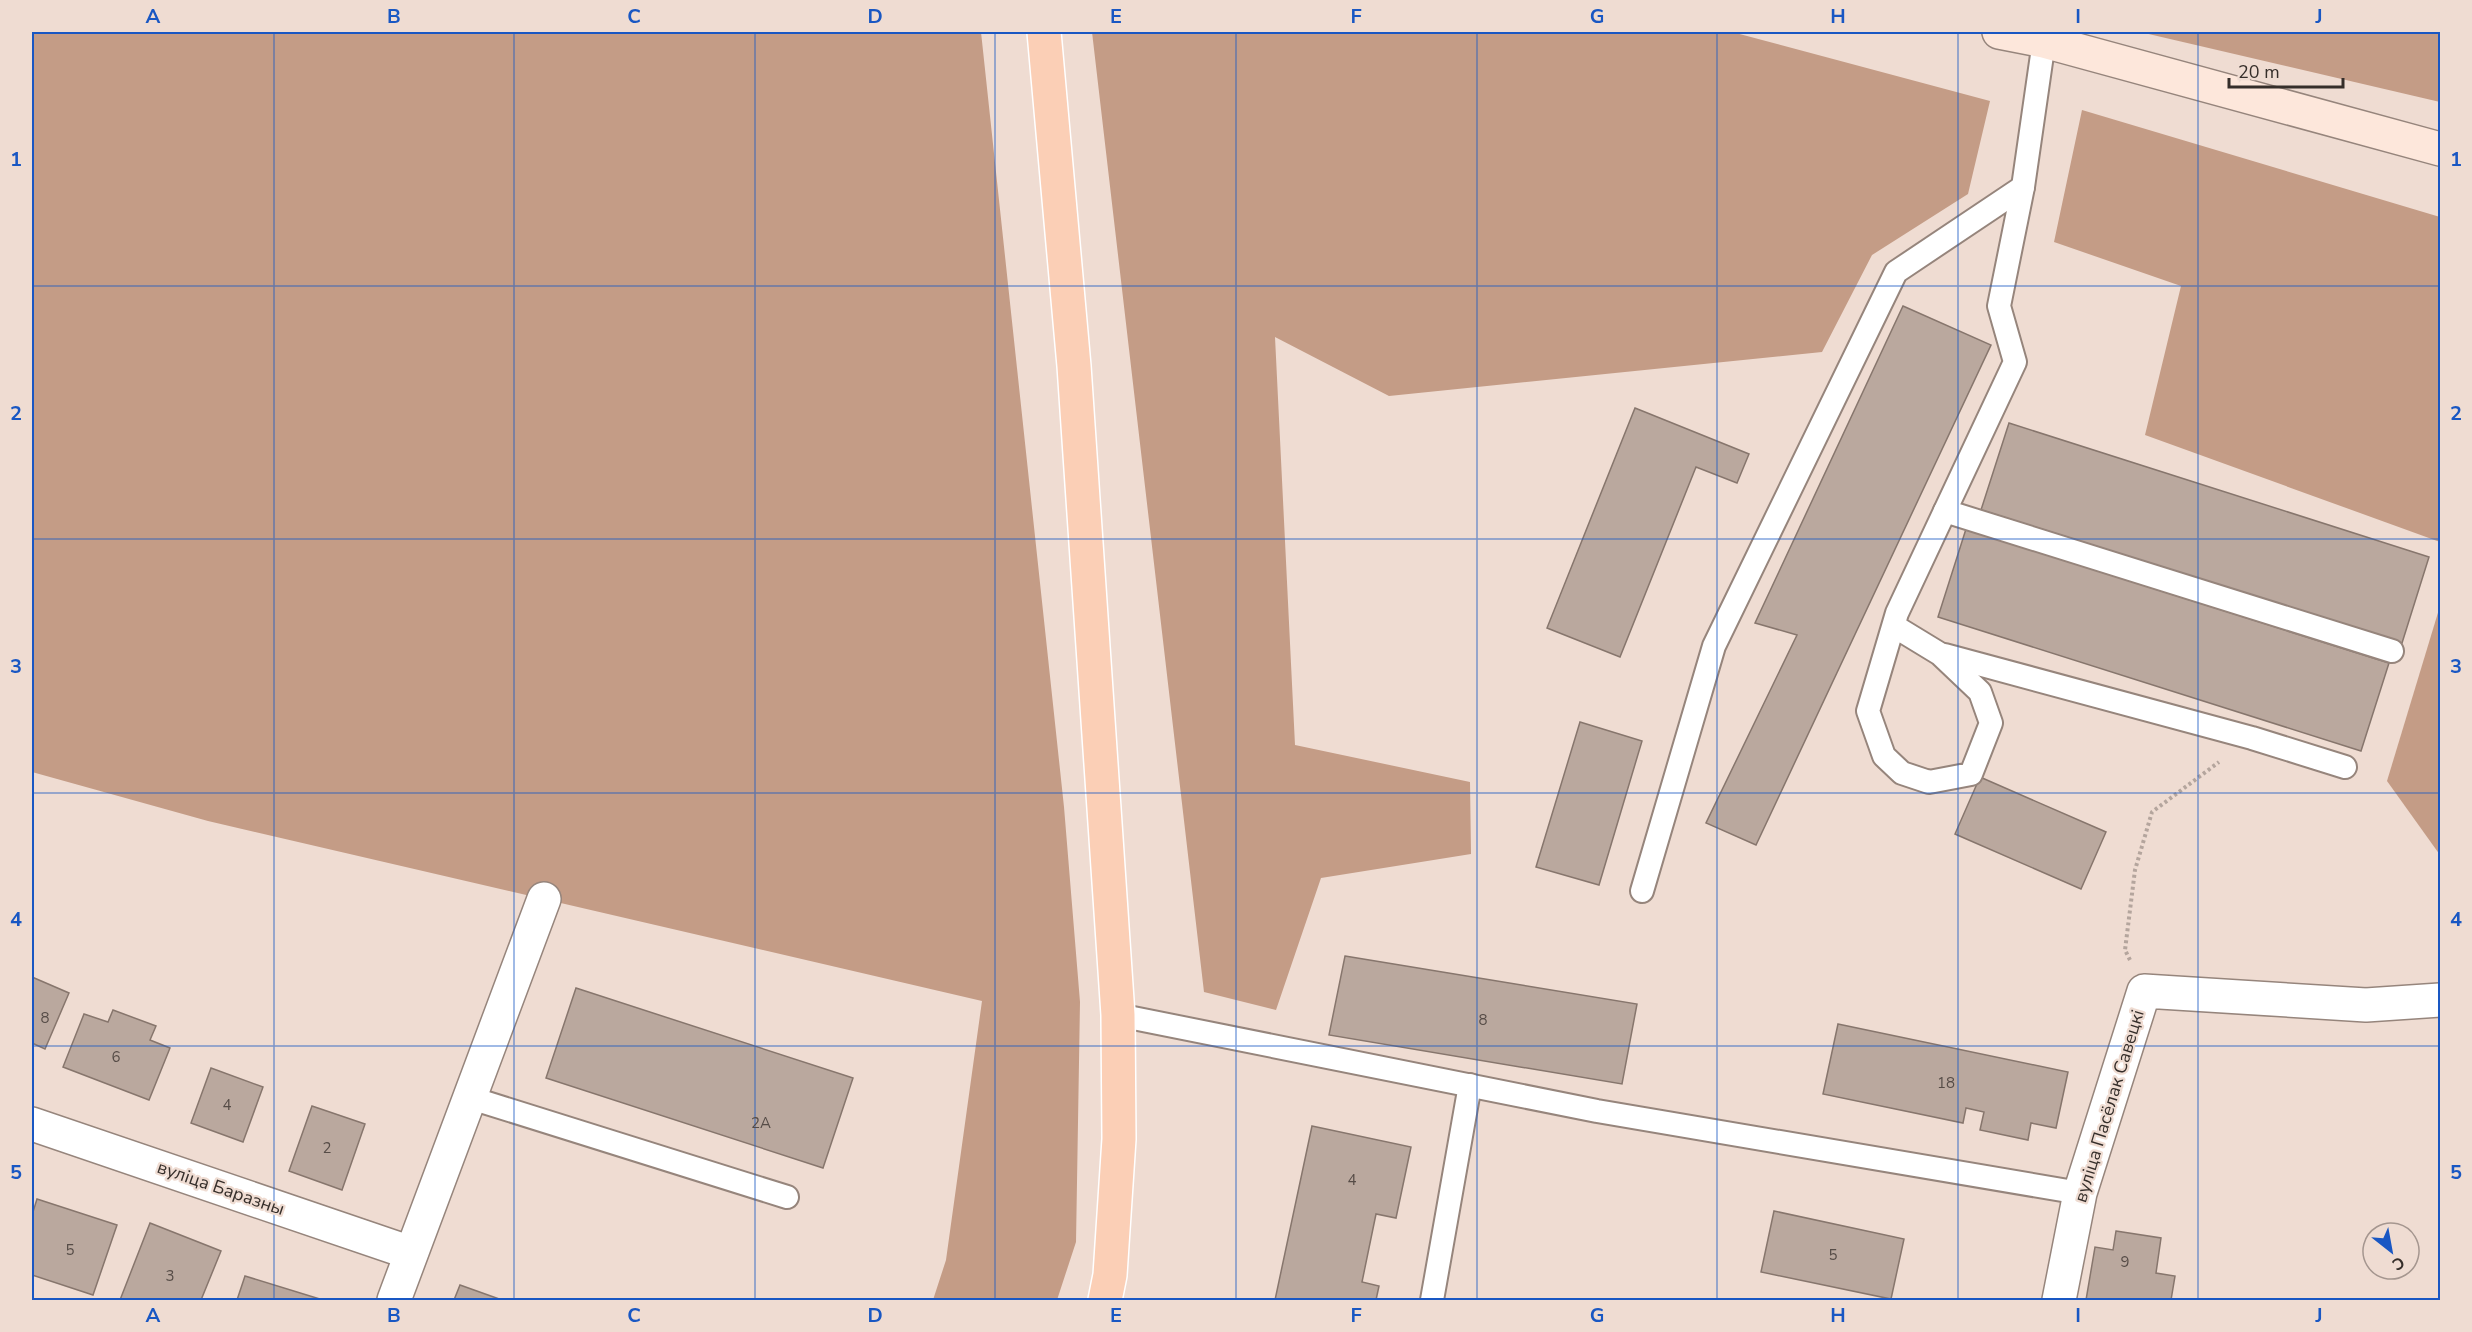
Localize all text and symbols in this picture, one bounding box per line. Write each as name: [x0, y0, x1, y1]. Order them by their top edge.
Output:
text: A: [146, 3, 161, 30]
text: B: [387, 3, 401, 30]
text: C: [627, 3, 641, 30]
text: D: [867, 3, 883, 30]
text: E: [1110, 3, 1122, 30]
text: F: [1350, 3, 1362, 30]
text: G: [1590, 3, 1604, 30]
text: H: [1830, 3, 1846, 30]
text: I: [2075, 3, 2081, 30]
text: J: [2314, 3, 2323, 30]
scale bar: [2229, 51, 2343, 89]
text: 20 m: [2238, 60, 2280, 84]
text: 1: [10, 146, 22, 173]
text: 1: [2450, 146, 2462, 173]
text: 2: [10, 400, 22, 427]
text: 2: [2450, 400, 2462, 427]
text: 3: [10, 653, 22, 680]
text: 3: [2450, 653, 2462, 680]
text: 4: [10, 906, 22, 933]
text: 4: [2450, 906, 2462, 933]
street label: вуліца Пасёлак Савецкі: [2068, 1007, 2150, 1205]
house number: 8: [40, 1008, 50, 1028]
house number: 8: [1478, 1010, 1488, 1030]
house number: 6: [111, 1047, 121, 1067]
house number: 18: [1937, 1073, 1955, 1093]
house number: 4: [222, 1095, 232, 1115]
house number: 2А: [751, 1113, 771, 1133]
house number: 2: [322, 1138, 332, 1158]
street label: вуліца Баразны: [154, 1155, 288, 1221]
text: 5: [10, 1159, 22, 1186]
text: 5: [2450, 1159, 2462, 1186]
house number: 4: [1347, 1170, 1357, 1190]
north arrow: [2361, 1221, 2421, 1281]
house number: 5: [65, 1240, 75, 1260]
house number: 5: [1828, 1245, 1838, 1265]
text: С: [2388, 1251, 2409, 1275]
house number: 9: [2120, 1252, 2130, 1272]
house number: 3: [165, 1266, 175, 1286]
text: A: [146, 1302, 161, 1329]
text: B: [387, 1302, 401, 1329]
text: C: [627, 1302, 641, 1329]
text: D: [867, 1302, 883, 1329]
text: E: [1110, 1302, 1122, 1329]
text: F: [1350, 1302, 1362, 1329]
text: G: [1590, 1302, 1604, 1329]
text: H: [1830, 1302, 1846, 1329]
text: I: [2075, 1302, 2081, 1329]
text: J: [2314, 1302, 2323, 1329]

